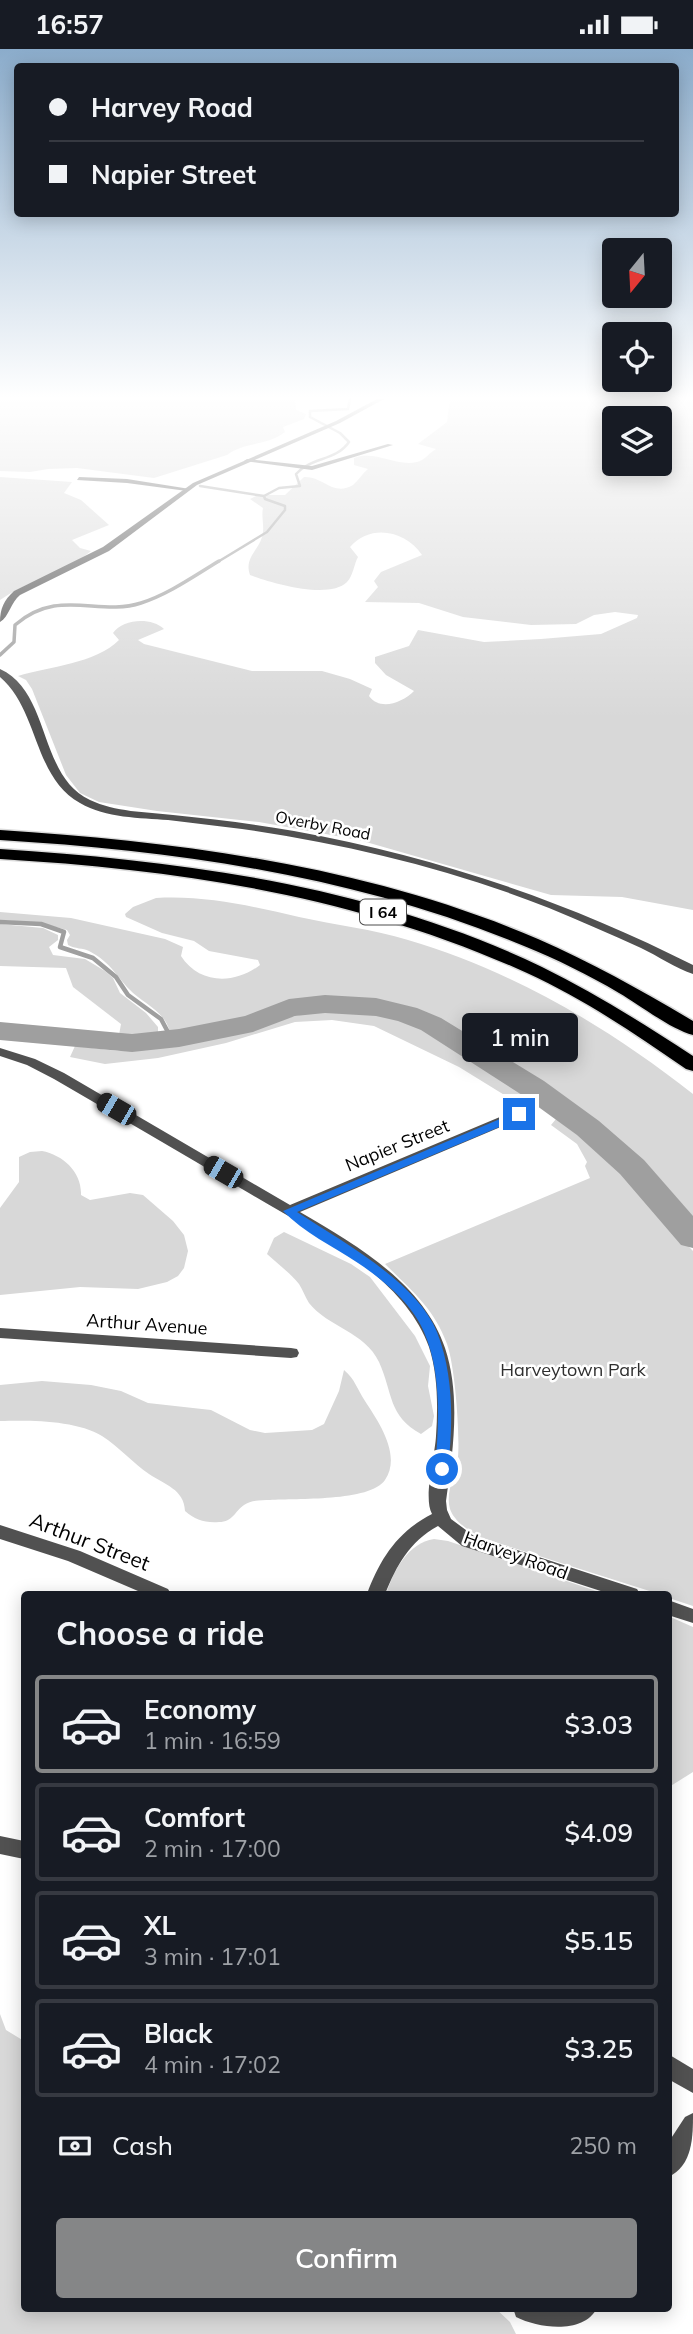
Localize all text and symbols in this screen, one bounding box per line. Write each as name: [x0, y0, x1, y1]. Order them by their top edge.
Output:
text: 16:57: [35, 8, 104, 41]
text: Harvey Road: [91, 91, 253, 124]
text: Napier Street: [91, 158, 256, 191]
north arrow: [602, 238, 672, 308]
map controls: [602, 238, 672, 476]
button: locate: [602, 322, 672, 392]
button: layers: [602, 406, 672, 476]
street label: Overby Road: [274, 806, 372, 844]
road number: I 64: [360, 899, 406, 925]
callout: 1 min: [461, 1013, 577, 1061]
text: 1 min: [490, 1023, 550, 1052]
car: [93, 1089, 140, 1129]
route end: [503, 1098, 535, 1130]
street label: Napier Street: [342, 1114, 452, 1176]
car: [200, 1152, 247, 1192]
street label: Arthur Avenue: [86, 1308, 208, 1340]
park label: Harveytown Park: [500, 1358, 647, 1381]
route start: [426, 1453, 458, 1485]
street label: Arthur Street: [26, 1506, 154, 1576]
street label: Harvey Road: [461, 1526, 571, 1584]
text: Choose a ride: [56, 1613, 264, 1653]
icon: car: [60, 1693, 123, 1756]
text: Economy: [144, 1693, 256, 1726]
text: $3.03: [564, 1708, 633, 1741]
text: 1 min · 16:59: [144, 1726, 281, 1755]
icon: car: [60, 1801, 123, 1864]
text: Comfort: [144, 1801, 245, 1834]
text: $4.09: [564, 1816, 633, 1849]
text: 2 min · 17:00: [144, 1834, 281, 1863]
icon: car: [60, 1909, 123, 1972]
text: XL: [144, 1909, 176, 1942]
text: $5.15: [564, 1924, 633, 1957]
text: 3 min · 17:01: [144, 1942, 281, 1971]
icon: car: [60, 2017, 123, 2080]
text: Black: [144, 2017, 212, 2050]
text: $3.25: [564, 2032, 633, 2065]
text: 4 min · 17:02: [144, 2050, 281, 2079]
icon: cash: [56, 2127, 94, 2165]
text: Cash: [112, 2129, 173, 2162]
text: 250 m: [569, 2131, 637, 2160]
button: Confirm: [56, 2218, 637, 2298]

